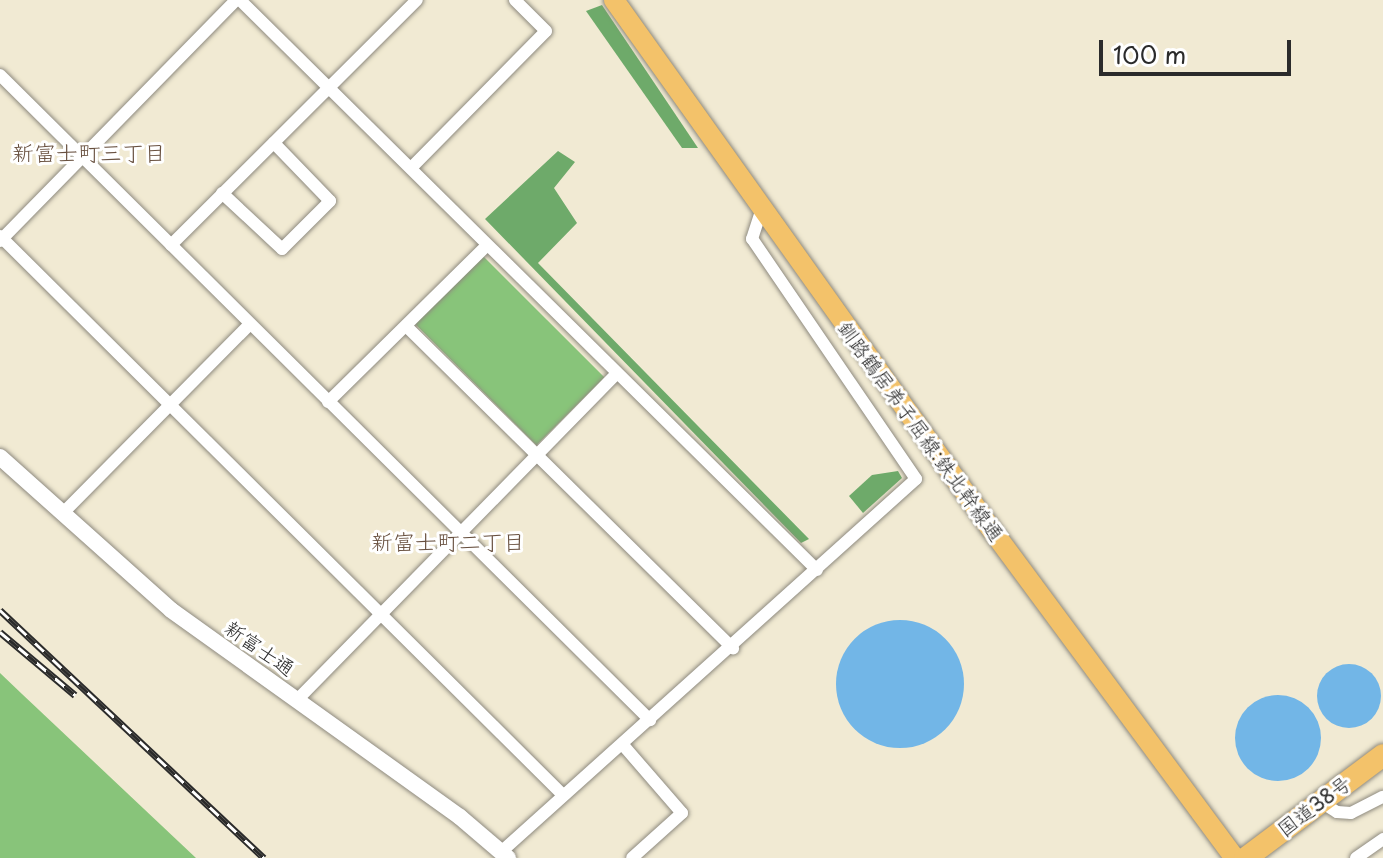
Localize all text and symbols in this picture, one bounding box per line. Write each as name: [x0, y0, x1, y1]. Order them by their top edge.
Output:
scale bar: [1103, 24, 1295, 74]
text: 100 m: [1113, 36, 1186, 72]
district label: 新富士町三丁目: [12, 139, 166, 165]
street label: 釧路鶴居弟子屈線:鉄北幹線通: [833, 316, 1009, 546]
district label: 新富士町二丁目: [371, 528, 525, 554]
street label: 新富士通: [220, 615, 300, 681]
street label: 国道38号: [1273, 771, 1355, 841]

